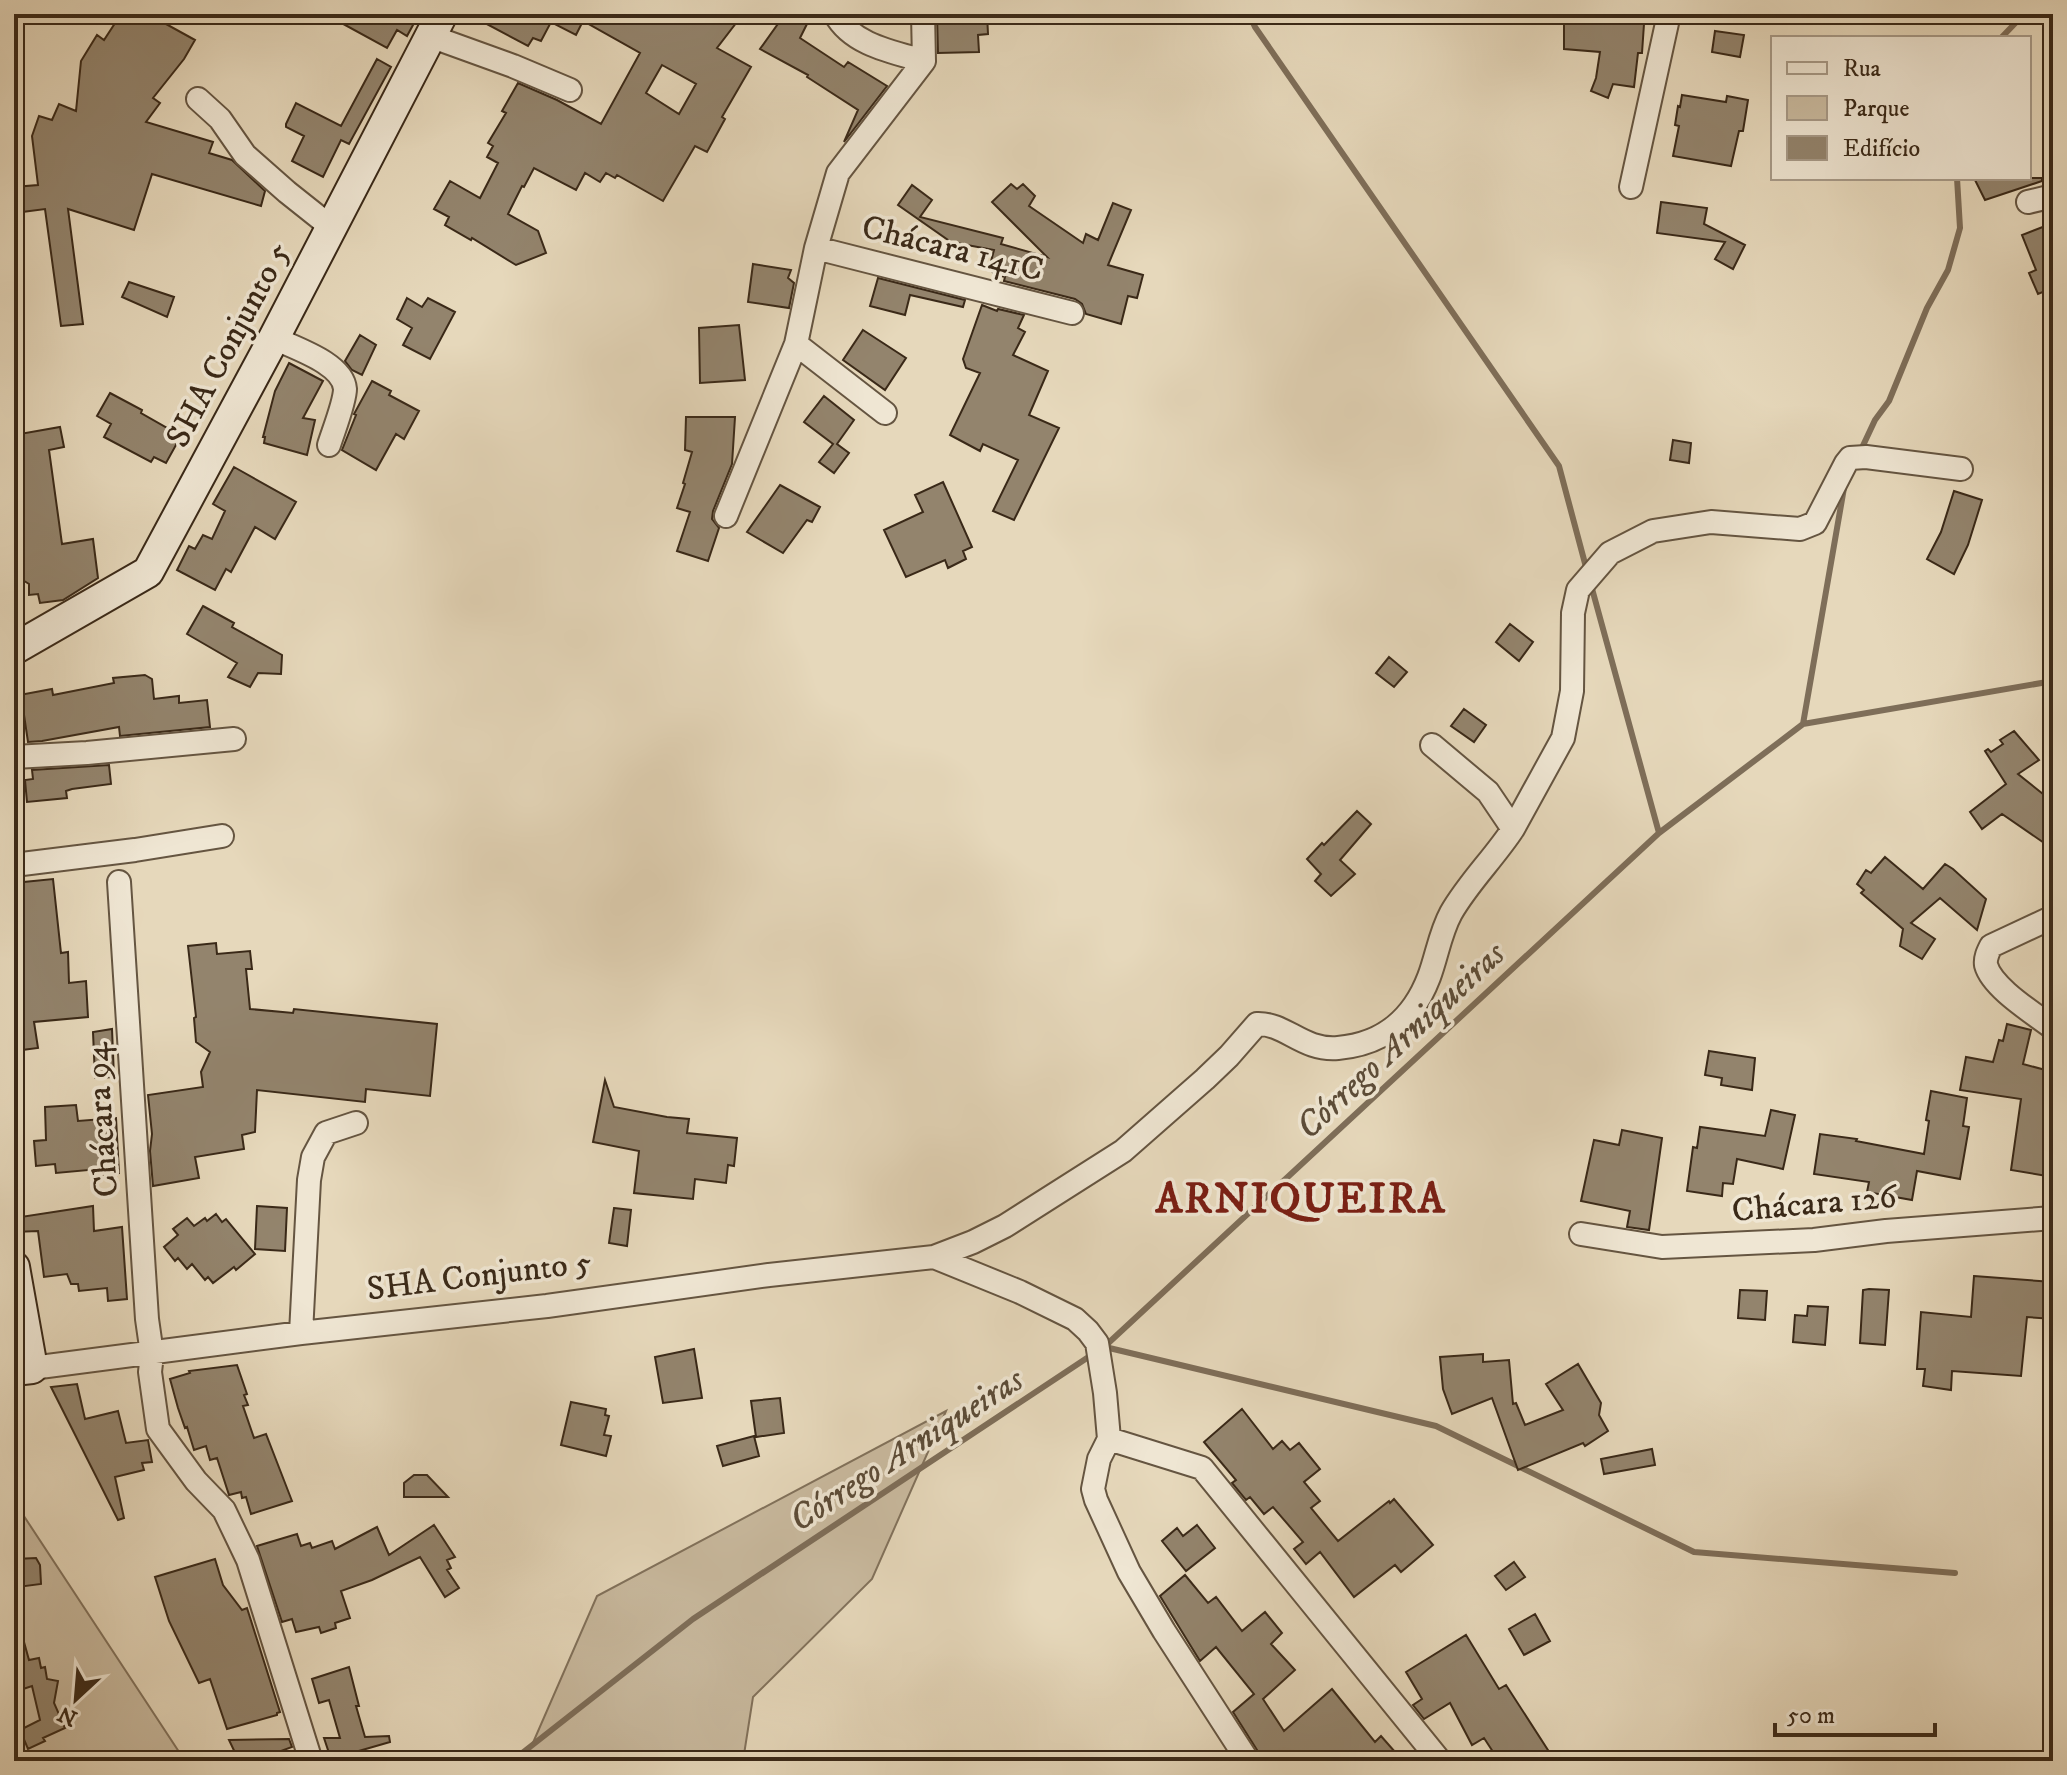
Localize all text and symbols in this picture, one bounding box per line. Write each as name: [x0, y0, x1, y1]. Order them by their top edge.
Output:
legend: [1771, 36, 2031, 180]
text: Rua: [1843, 54, 1882, 84]
text: Parque: [1843, 94, 1909, 124]
text: Edifício: [1843, 134, 1920, 164]
street label: Chácara 141C: [857, 206, 1048, 292]
street label: SHA Conjunto 5: [157, 235, 300, 455]
water label: Córrego Arniqueiras: [1286, 931, 1516, 1150]
street label: Chácara 94: [76, 1040, 128, 1199]
district label: ARNIQUEIRA: [1154, 1174, 1447, 1226]
street label: Chácara 126: [1730, 1176, 1900, 1232]
street label: SHA Conjunto 5: [365, 1241, 594, 1311]
water label: Córrego Arniqueiras: [781, 1357, 1033, 1543]
north arrow: [36, 1659, 116, 1739]
scale bar: [1775, 1687, 1935, 1737]
text: N: [54, 1700, 82, 1732]
text: 50 m: [1787, 1701, 1835, 1731]

